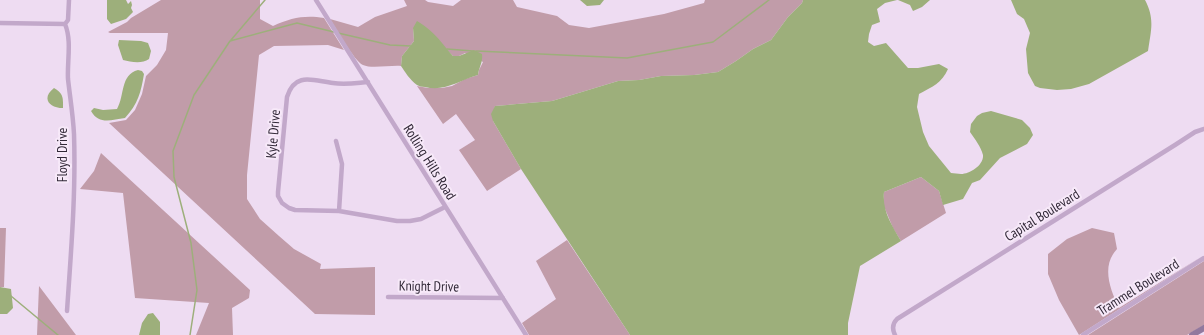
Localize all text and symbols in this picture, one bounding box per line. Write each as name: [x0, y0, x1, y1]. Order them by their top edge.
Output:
street label: Kyle Drive: [262, 109, 284, 159]
street label: Rolling Hills Road: [400, 121, 460, 203]
street label: Floyd Drive: [53, 127, 71, 182]
street label: Capital Boulevard: [1001, 185, 1083, 245]
street label: Trammel Boulevard: [1094, 255, 1182, 319]
street label: Knight Drive: [399, 276, 459, 296]

